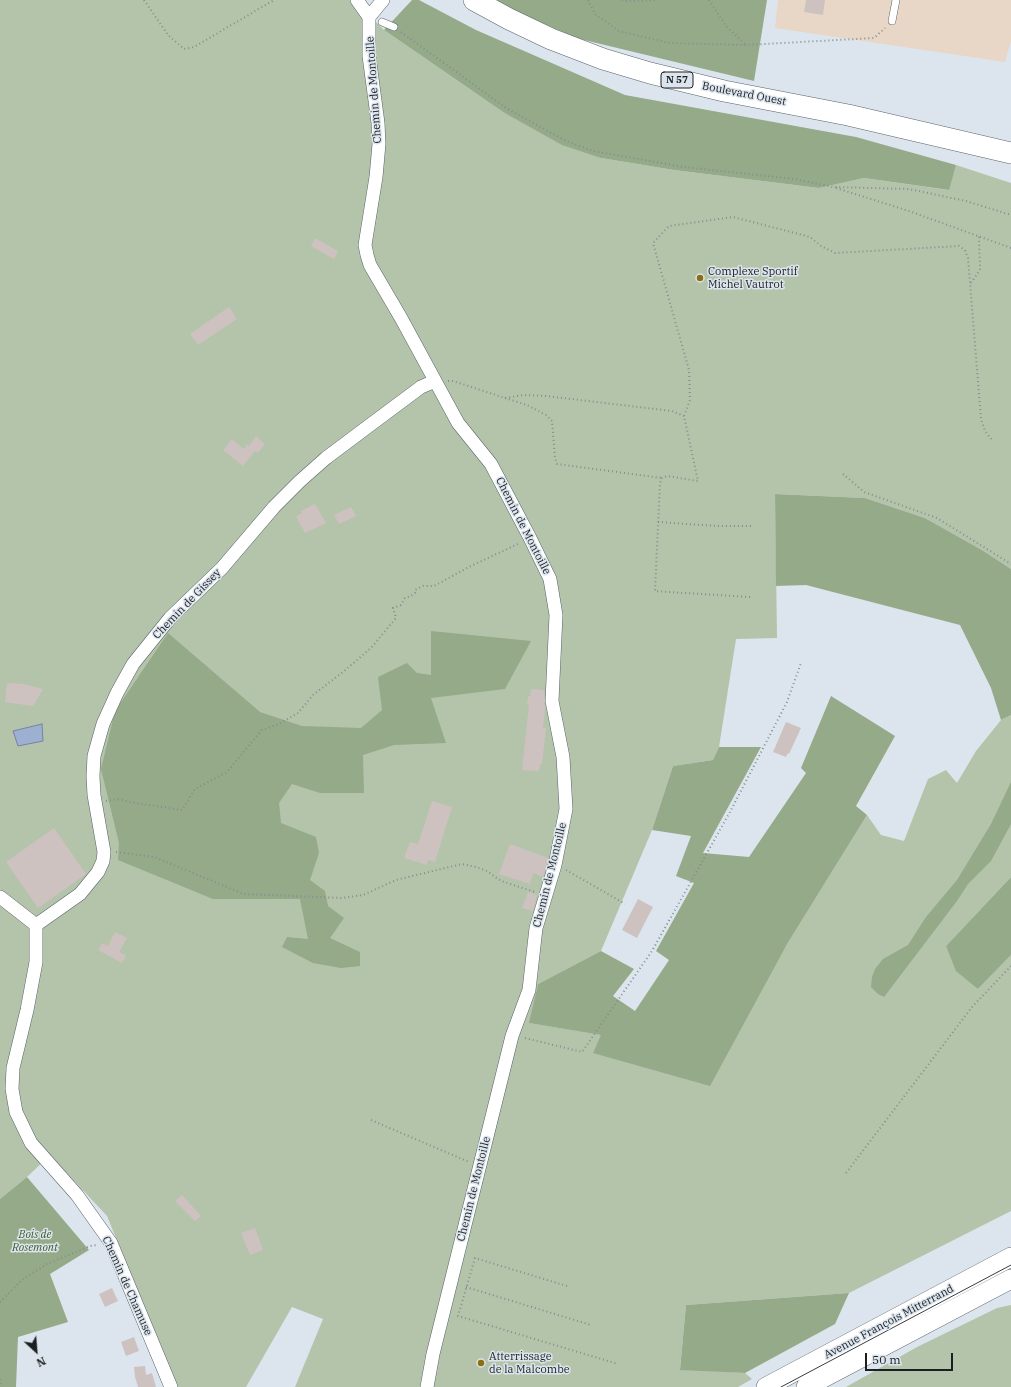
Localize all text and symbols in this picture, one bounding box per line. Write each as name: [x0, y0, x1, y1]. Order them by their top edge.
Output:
street label: Chemin de Montoille: [364, 36, 384, 144]
road number: N 57: [661, 72, 693, 88]
street label: Boulevard Ouest: [701, 79, 787, 109]
place label: Complexe Sportif Michel Vautrot: [708, 265, 798, 291]
marker: Complexe Sportif Michel Vautrot: [695, 273, 705, 283]
street label: Chemin de Montoille: [493, 475, 553, 577]
street label: Chemin de Gissey: [150, 566, 224, 642]
street label: Chemin de Montoille: [531, 821, 569, 929]
street label: Chemin de Montoille: [455, 1135, 493, 1243]
park label: Bois de Rosemont: [12, 1228, 58, 1254]
street label: Chemin de Chamuse: [99, 1234, 155, 1338]
street label: Avenue François Mitterrand: [822, 1282, 956, 1362]
north arrow: [16, 1331, 56, 1371]
scale bar: [867, 1345, 955, 1371]
place label: Atterrissage de la Malcombe: [489, 1350, 570, 1376]
text: 50 m: [872, 1352, 901, 1367]
text: N: [34, 1354, 48, 1370]
marker: Atterrissage de la Malcombe: [476, 1358, 486, 1368]

